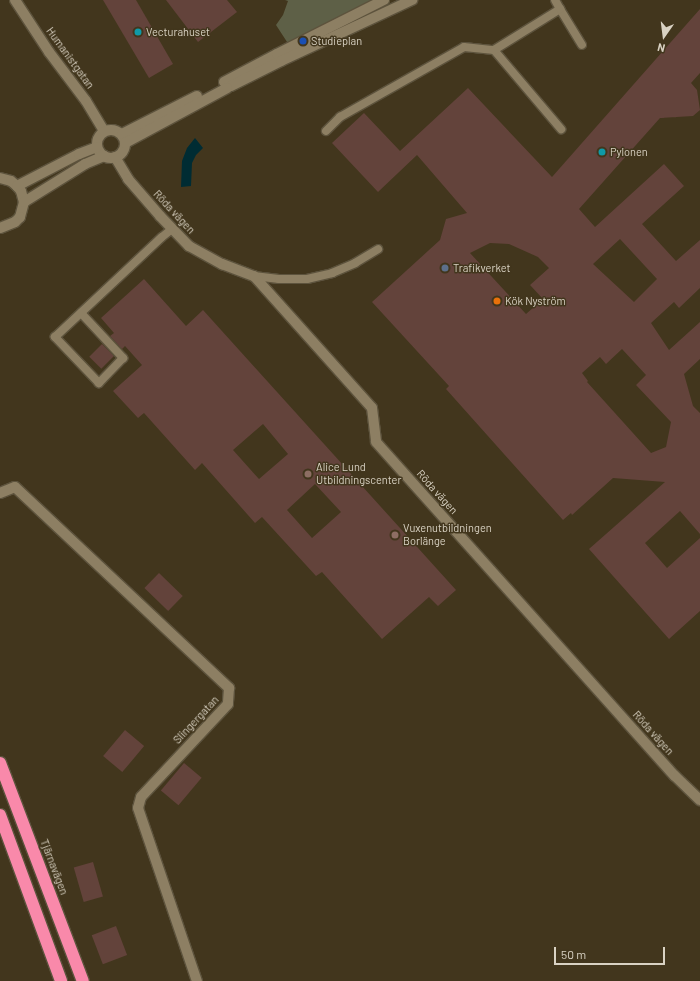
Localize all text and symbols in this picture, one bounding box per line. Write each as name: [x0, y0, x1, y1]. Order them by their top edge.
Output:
north arrow: [644, 16, 684, 56]
street label: Humanistgatan: [43, 25, 97, 91]
place label: Vecturahuset: [146, 25, 210, 39]
marker: Vecturahuset: [133, 27, 143, 37]
place label: Studieplan: [311, 34, 362, 48]
marker: Studieplan: [298, 36, 308, 46]
text: N: [656, 41, 666, 55]
place label: Pylonen: [610, 145, 648, 159]
marker: Pylonen: [597, 147, 607, 157]
street label: Röda vägen: [150, 187, 198, 237]
place label: Trafikverket: [453, 261, 511, 275]
marker: Trafikverket: [440, 263, 450, 273]
place label: Kök Nyström: [505, 294, 566, 308]
marker: Kök Nyström: [492, 296, 502, 306]
place label: Alice Lund Utbildningscenter: [316, 461, 401, 487]
street label: Röda vägen: [414, 467, 460, 517]
marker: Alice Lund Utbildningscenter: [303, 469, 313, 479]
place label: Vuxenutbildningen Borlänge: [403, 522, 492, 548]
marker: Vuxenutbildningen Borlänge: [390, 530, 400, 540]
street label: Slingergatan: [171, 693, 221, 747]
street label: Röda vägen: [630, 708, 676, 758]
street label: Tjärnavägen: [37, 837, 71, 897]
scale bar: [556, 939, 667, 965]
text: 50 m: [561, 947, 586, 961]

